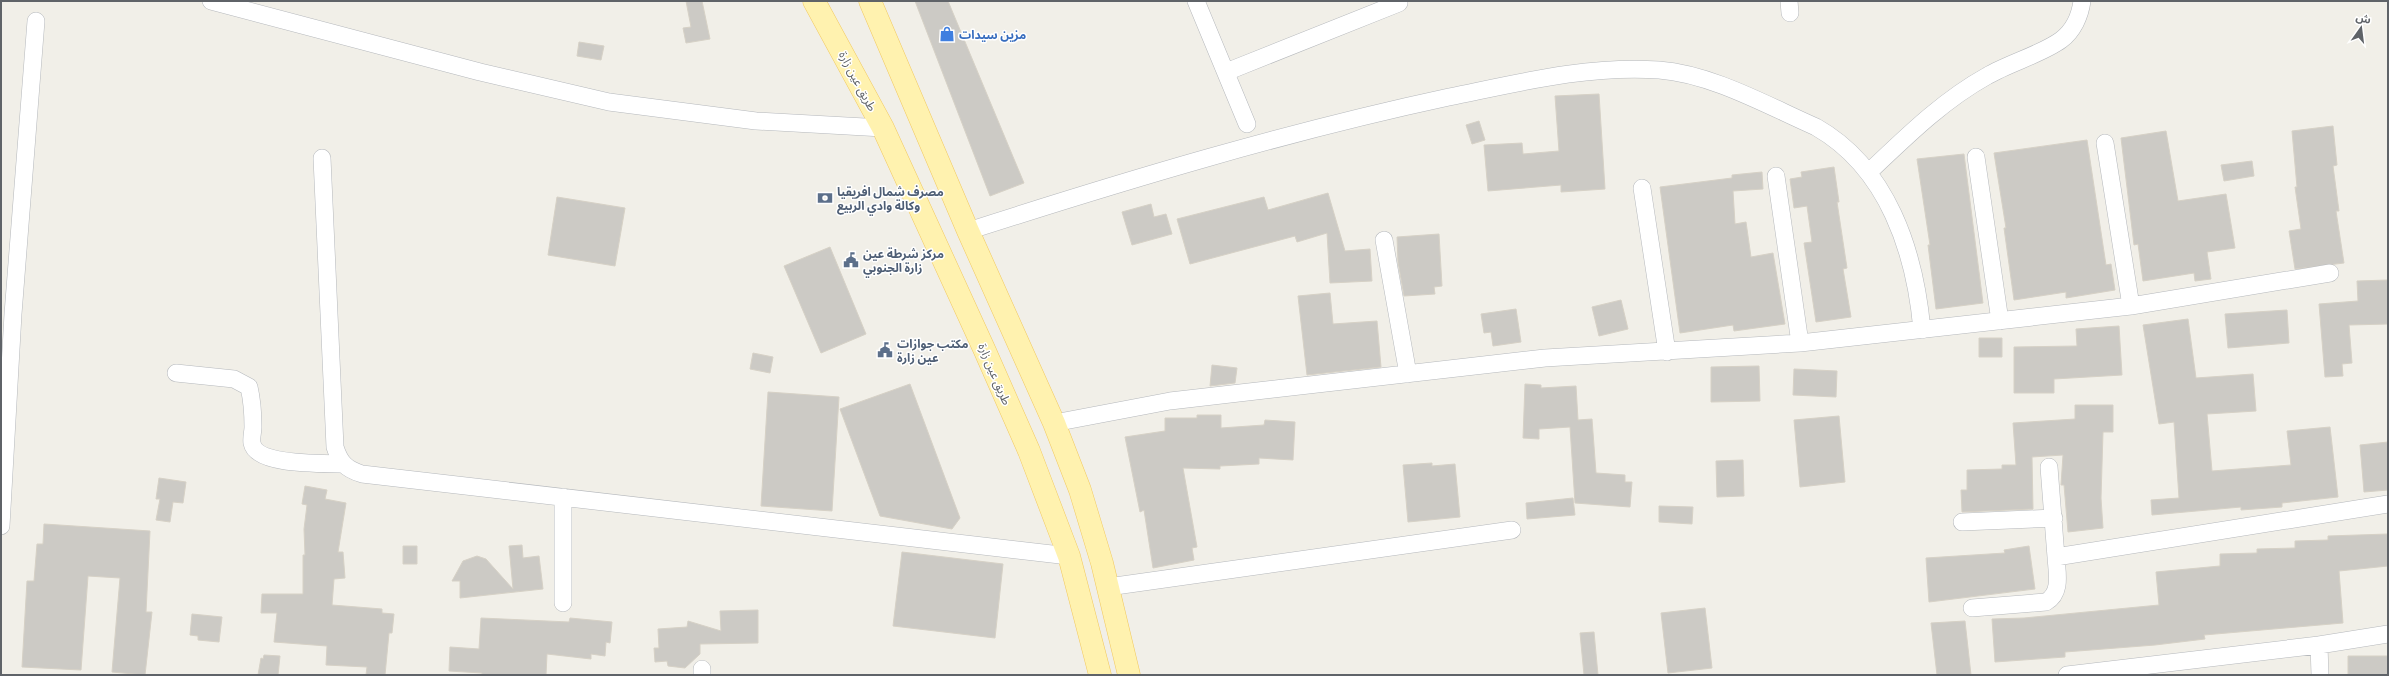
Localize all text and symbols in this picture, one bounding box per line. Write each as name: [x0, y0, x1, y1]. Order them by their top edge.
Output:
north arrow: [2341, 8, 2381, 48]
text: ش: [2354, 10, 2372, 27]
shop icon: مزين سيدات: [938, 25, 956, 43]
place label: مزين سيدات: [959, 27, 1026, 42]
street label: طريق عين زارة: [835, 48, 880, 114]
place label: مصرف شمال افريقيا وكالة وادي الربيع: [837, 184, 944, 215]
bank icon: مصرف شمال افريقيا وكالة وادي الربيع: [816, 189, 834, 207]
place label: مركز شرطة عين زارة الجنوبي: [863, 246, 944, 277]
public building icon: مركز شرطة عين زارة الجنوبي: [842, 251, 860, 269]
place label: مكتب جوازات عين زارة: [897, 336, 968, 365]
public building icon: مكتب جوازات عين زارة: [876, 341, 894, 359]
street label: طريق عين زارة: [974, 341, 1015, 408]

